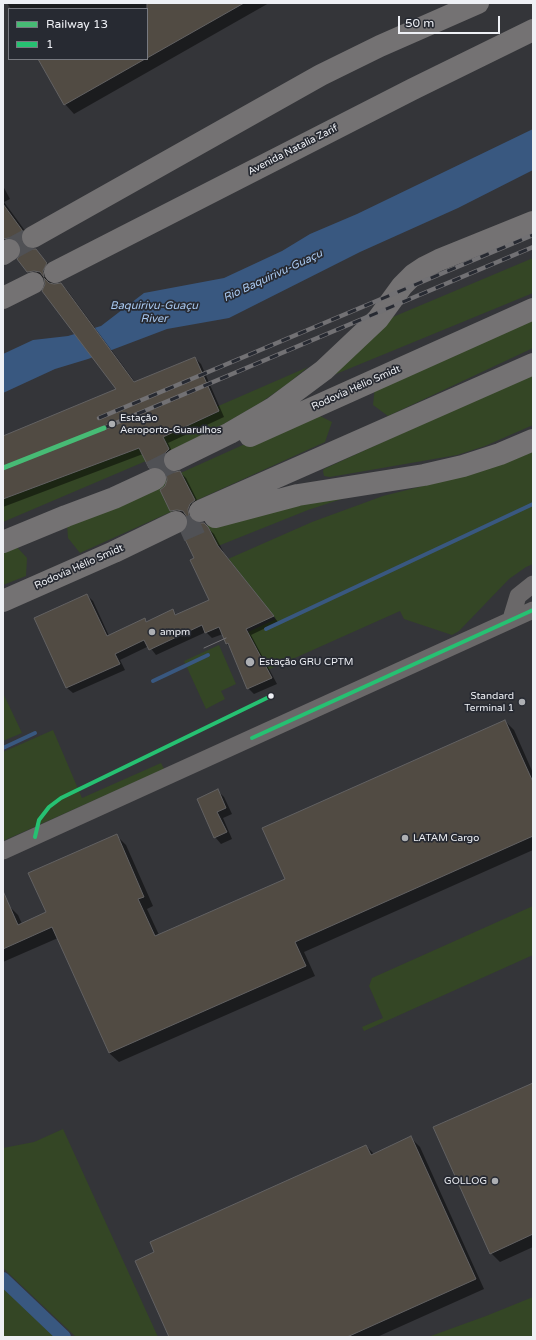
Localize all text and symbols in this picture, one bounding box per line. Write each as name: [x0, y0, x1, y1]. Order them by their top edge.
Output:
legend: [8, 8, 148, 60]
scale bar: [400, 8, 502, 34]
text: 50 m: [405, 16, 434, 30]
text: Railway 13: [46, 17, 108, 31]
text: 1: [46, 37, 54, 51]
street label: Avenida Natalia Zarif: [246, 122, 340, 178]
water label: Rio Baquirivu-Guaçu: [221, 247, 325, 305]
water label: Baquirivu-Guaçu River: [110, 299, 198, 325]
street label: Rodovia Hélio Smidt: [310, 363, 402, 413]
place label: Estação Aeroporto-Guarulhos: [120, 412, 222, 436]
marker: Estação Aeroporto-Guarulhos: [107, 419, 117, 429]
street label: Rodovia Hélio Smidt: [33, 542, 125, 592]
place label: ampm: [160, 626, 190, 638]
marker: ampm: [147, 627, 157, 637]
marker: Estação GRU CPTM: [244, 656, 256, 668]
place label: Estação GRU CPTM: [259, 656, 353, 668]
place label: Standard Terminal 1: [464, 690, 514, 714]
unlabelled marker: [266, 691, 276, 701]
marker: Standard Terminal 1: [517, 697, 527, 707]
place label: LATAM Cargo: [413, 832, 479, 844]
marker: LATAM Cargo: [400, 833, 410, 843]
place label: GOLLOG: [444, 1175, 487, 1187]
marker: GOLLOG: [490, 1176, 500, 1186]

